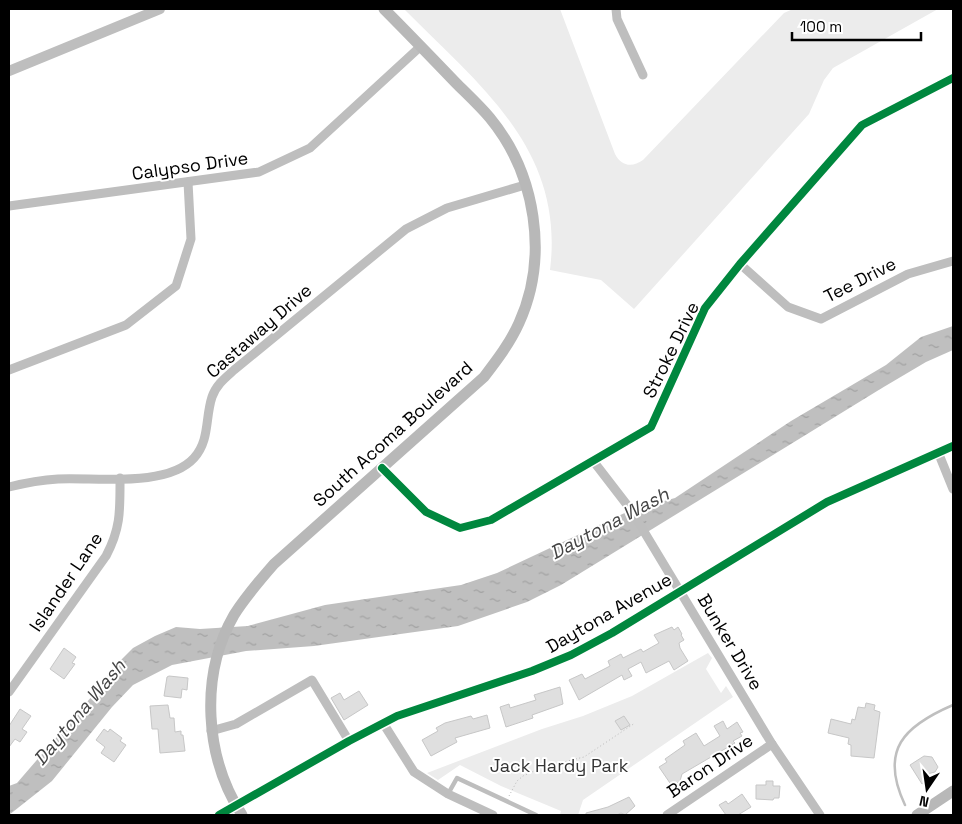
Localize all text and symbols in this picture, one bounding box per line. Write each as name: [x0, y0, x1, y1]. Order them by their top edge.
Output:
scale bar: [792, 10, 921, 42]
text: 100 m: [800, 17, 842, 36]
street label: Calypso Drive: [130, 146, 250, 185]
street label: Tee Drive: [820, 252, 900, 307]
street label: Castaway Drive: [201, 278, 316, 383]
street label: Stroke Drive: [637, 298, 704, 402]
street label: South Acoma Boulevard: [308, 356, 477, 511]
water label: Daytona Wash: [545, 481, 673, 565]
street label: Islander Lane: [24, 528, 107, 636]
street label: Daytona Avenue: [542, 567, 676, 658]
street label: Bunker Drive: [693, 589, 768, 694]
water label: Daytona Wash: [28, 654, 131, 771]
street label: Baron Drive: [662, 728, 757, 803]
park label: Jack Hardy Park: [490, 754, 629, 777]
north arrow: [902, 764, 952, 814]
text: N: [917, 792, 931, 811]

